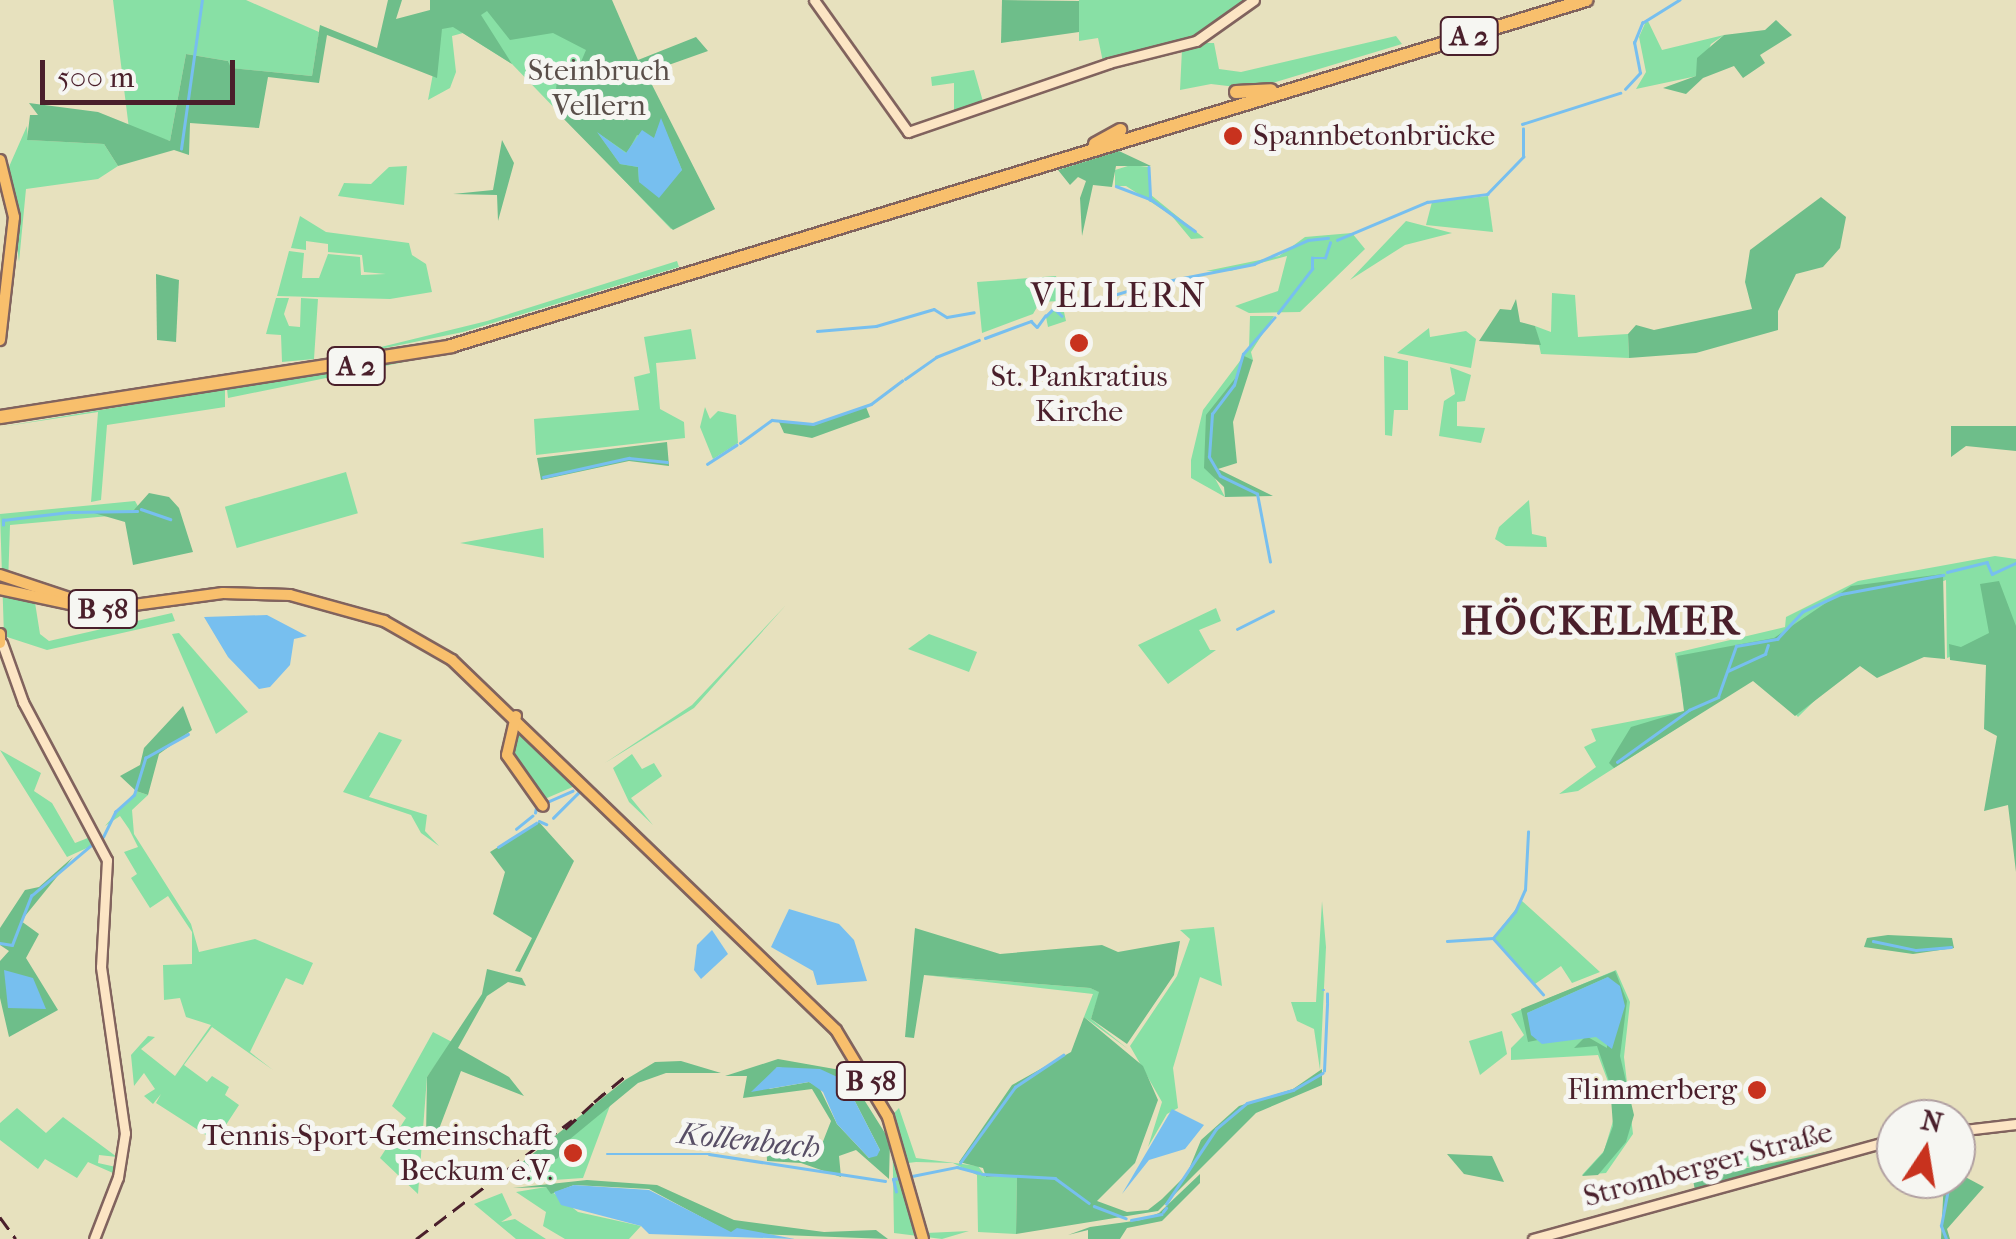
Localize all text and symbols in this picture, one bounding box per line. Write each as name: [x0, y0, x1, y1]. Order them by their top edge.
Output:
road number: A 2: [1439, 13, 1499, 59]
scale bar: [45, 40, 240, 102]
park label: Steinbruch Vellern: [528, 53, 670, 124]
text: 500 m: [57, 60, 134, 95]
place label: Spannbetonbrücke: [1253, 118, 1495, 154]
marker: Spannbetonbrücke: [1222, 125, 1244, 147]
district label: VELLERN: [1030, 275, 1208, 317]
marker: St. Pankratius Kirche: [1068, 332, 1090, 354]
road number: A 2: [326, 343, 386, 389]
place label: St. Pankratius Kirche: [990, 359, 1168, 430]
road number: B 58: [66, 586, 140, 632]
district label: HÖCKELMER: [1461, 597, 1741, 645]
road number: B 58: [834, 1058, 908, 1104]
place label: Flimmerberg: [1567, 1072, 1737, 1108]
marker: Flimmerberg: [1746, 1079, 1768, 1101]
north arrow: [1876, 1099, 1976, 1199]
text: N: [1918, 1103, 1946, 1139]
water label: Kollenbach: [676, 1114, 822, 1168]
street label: Stromberger Straße: [1580, 1114, 1836, 1216]
place label: Tennis-Sport-Gemeinschaft Beckum e.V.: [202, 1118, 553, 1188]
marker: Tennis-Sport-Gemeinschaft Beckum e.V.: [562, 1142, 584, 1164]

